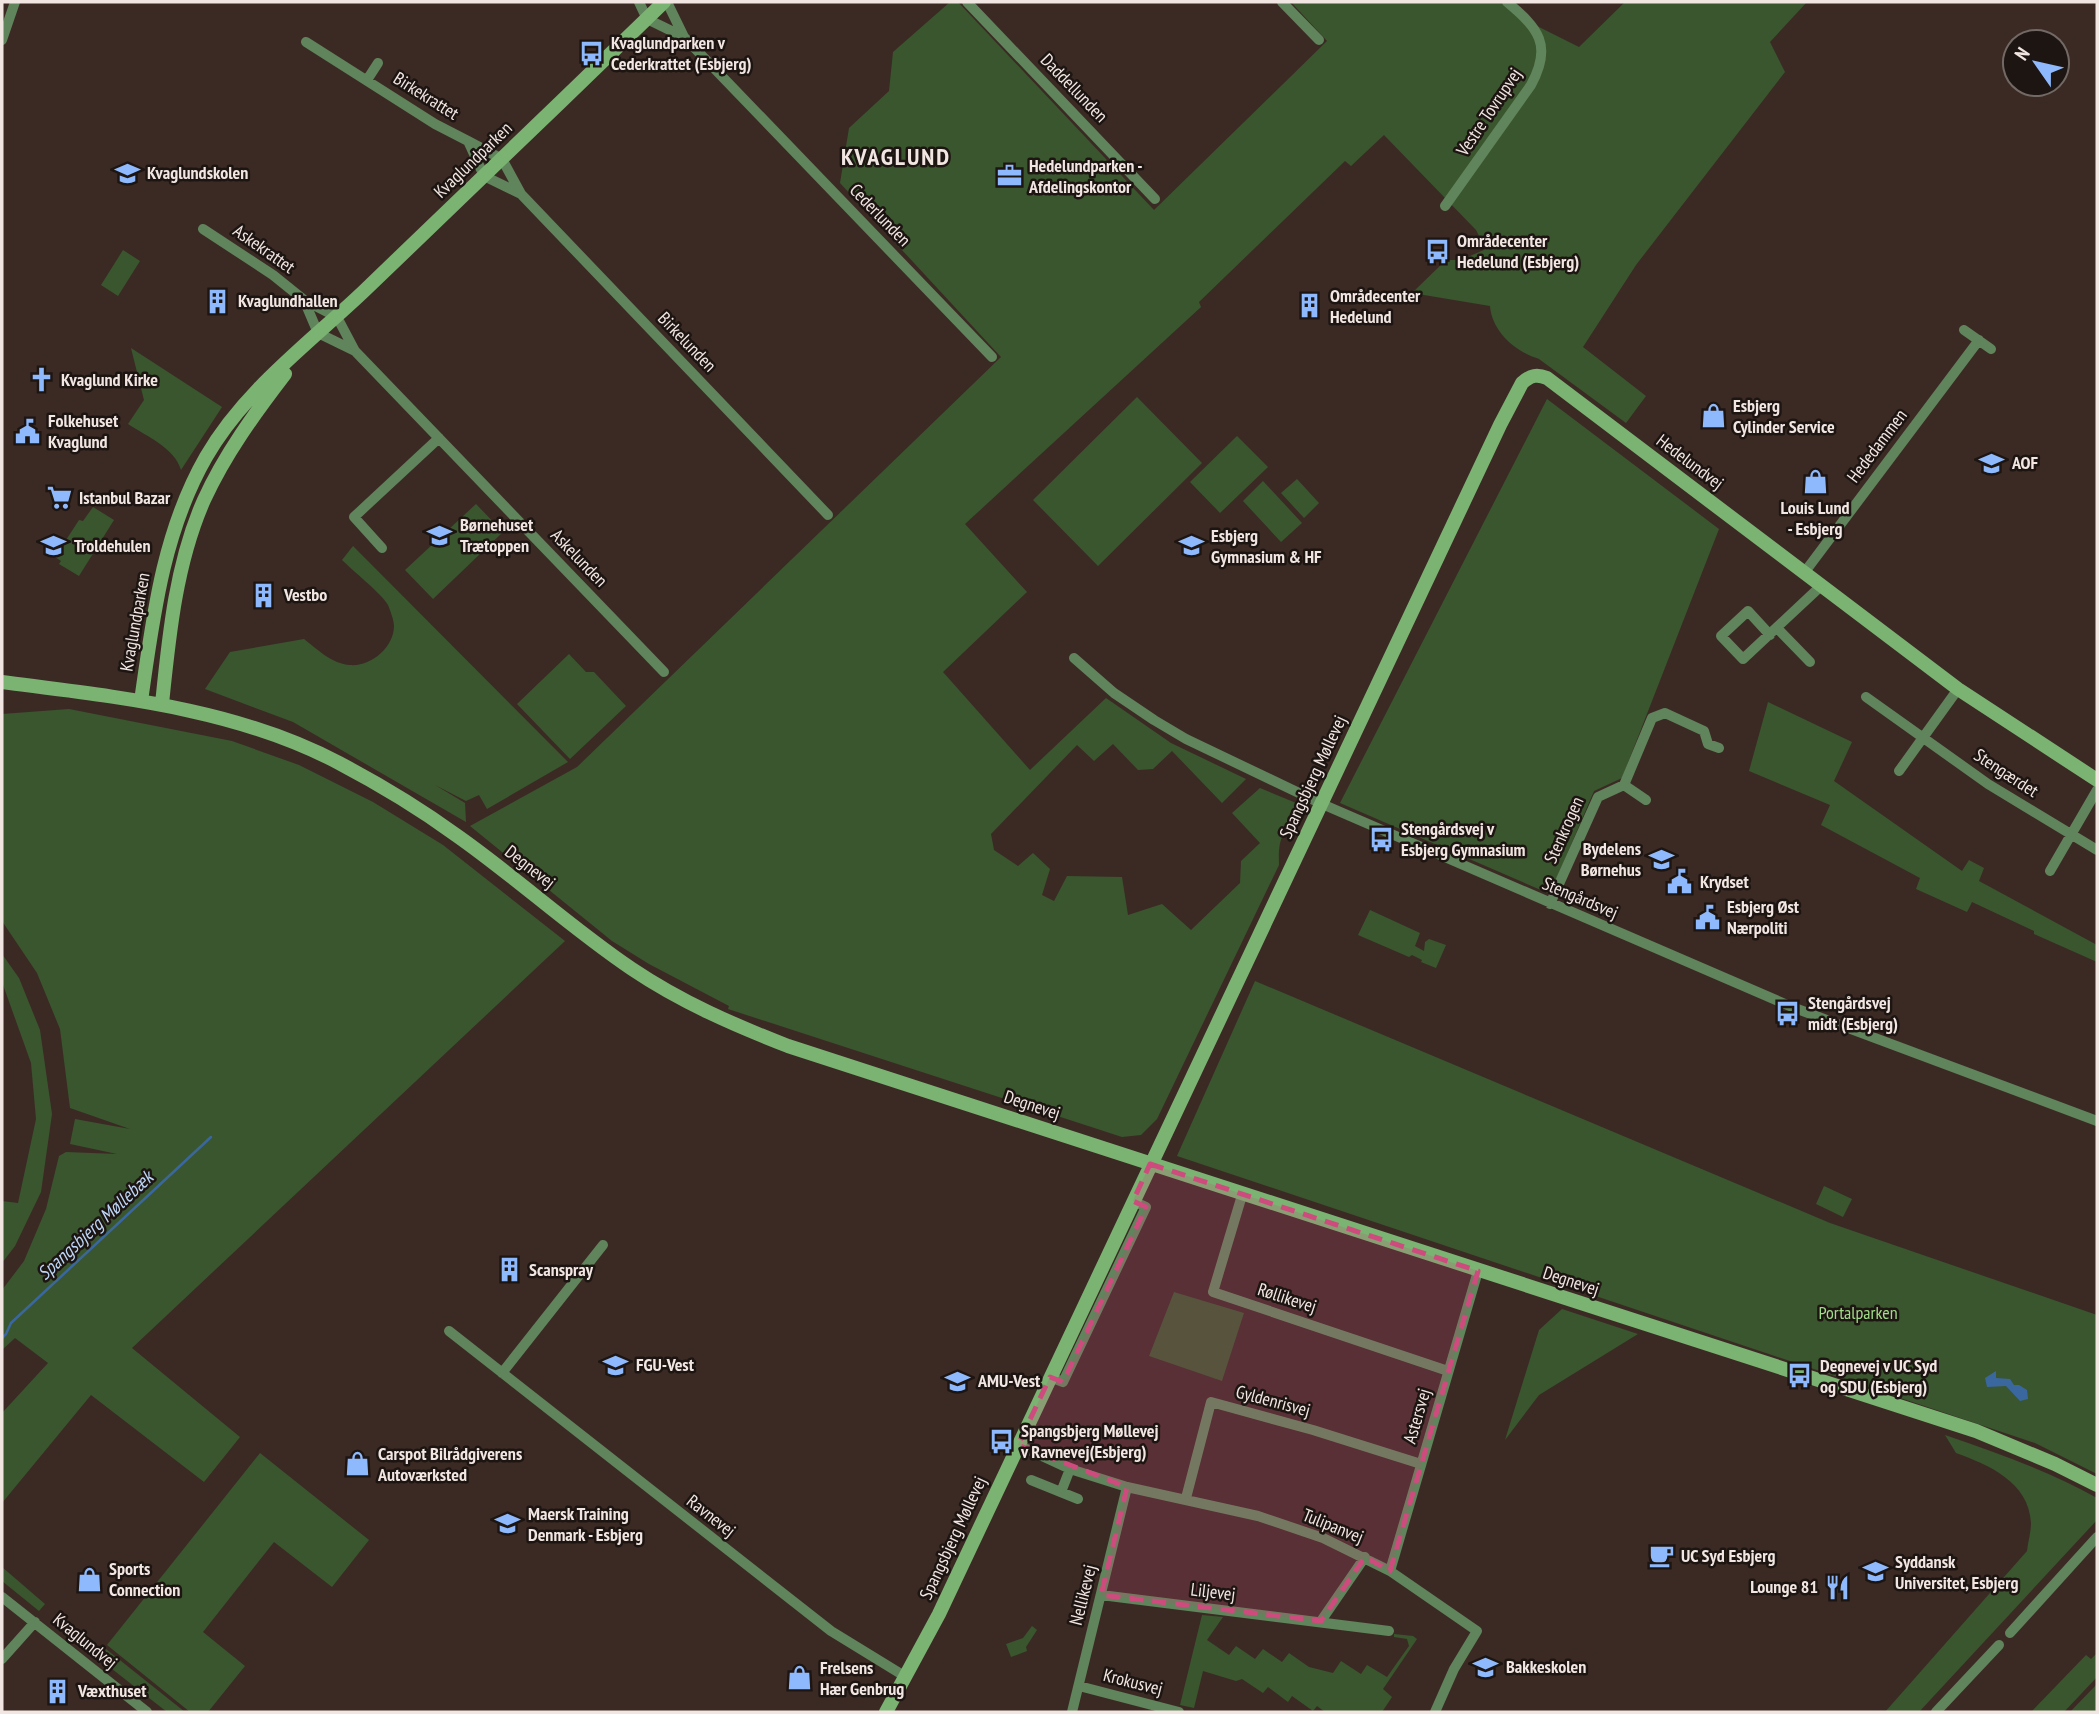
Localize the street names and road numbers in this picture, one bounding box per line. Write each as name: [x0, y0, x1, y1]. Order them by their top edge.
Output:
street label: Daddellunden: [1036, 48, 1113, 127]
street label: Vestre Tovrupvej: [1450, 63, 1526, 161]
street label: Birkekrattet: [389, 67, 463, 125]
street label: Kvaglundparken: [429, 117, 517, 203]
street label: Cederlunden: [845, 178, 916, 251]
street label: Askekrattet: [229, 219, 300, 278]
street label: Birkelunden: [653, 307, 722, 376]
street label: Hededammen: [1842, 404, 1912, 487]
street label: Hedelundvej: [1652, 429, 1728, 494]
street label: Askelunden: [546, 524, 613, 591]
street label: Kvaglundparken: [115, 571, 155, 673]
street label: Spangsbjerg Møllevej: [1274, 712, 1351, 842]
street label: Stengærdet: [1970, 743, 2043, 802]
street label: Stenkrogen: [1539, 793, 1588, 867]
street label: Degnevej: [500, 840, 560, 893]
street label: Stengårdsvej: [1539, 871, 1621, 924]
street label: Degnevej: [1001, 1085, 1063, 1124]
street label: Degnevej: [1540, 1261, 1602, 1300]
street label: Røllikevej: [1255, 1277, 1319, 1318]
street label: Gyldenrisvej: [1233, 1380, 1313, 1421]
street label: Astersvej: [1398, 1386, 1435, 1446]
street label: Spangsbjerg Møllevej: [914, 1473, 991, 1603]
street label: Ravnevej: [682, 1489, 741, 1542]
street label: Tulipanvej: [1299, 1503, 1367, 1548]
street label: Nellikevej: [1064, 1562, 1101, 1628]
street label: Liljevej: [1189, 1577, 1237, 1606]
street label: Kvaglundvej: [49, 1608, 122, 1673]
street label: Krokusvej: [1101, 1663, 1165, 1700]

